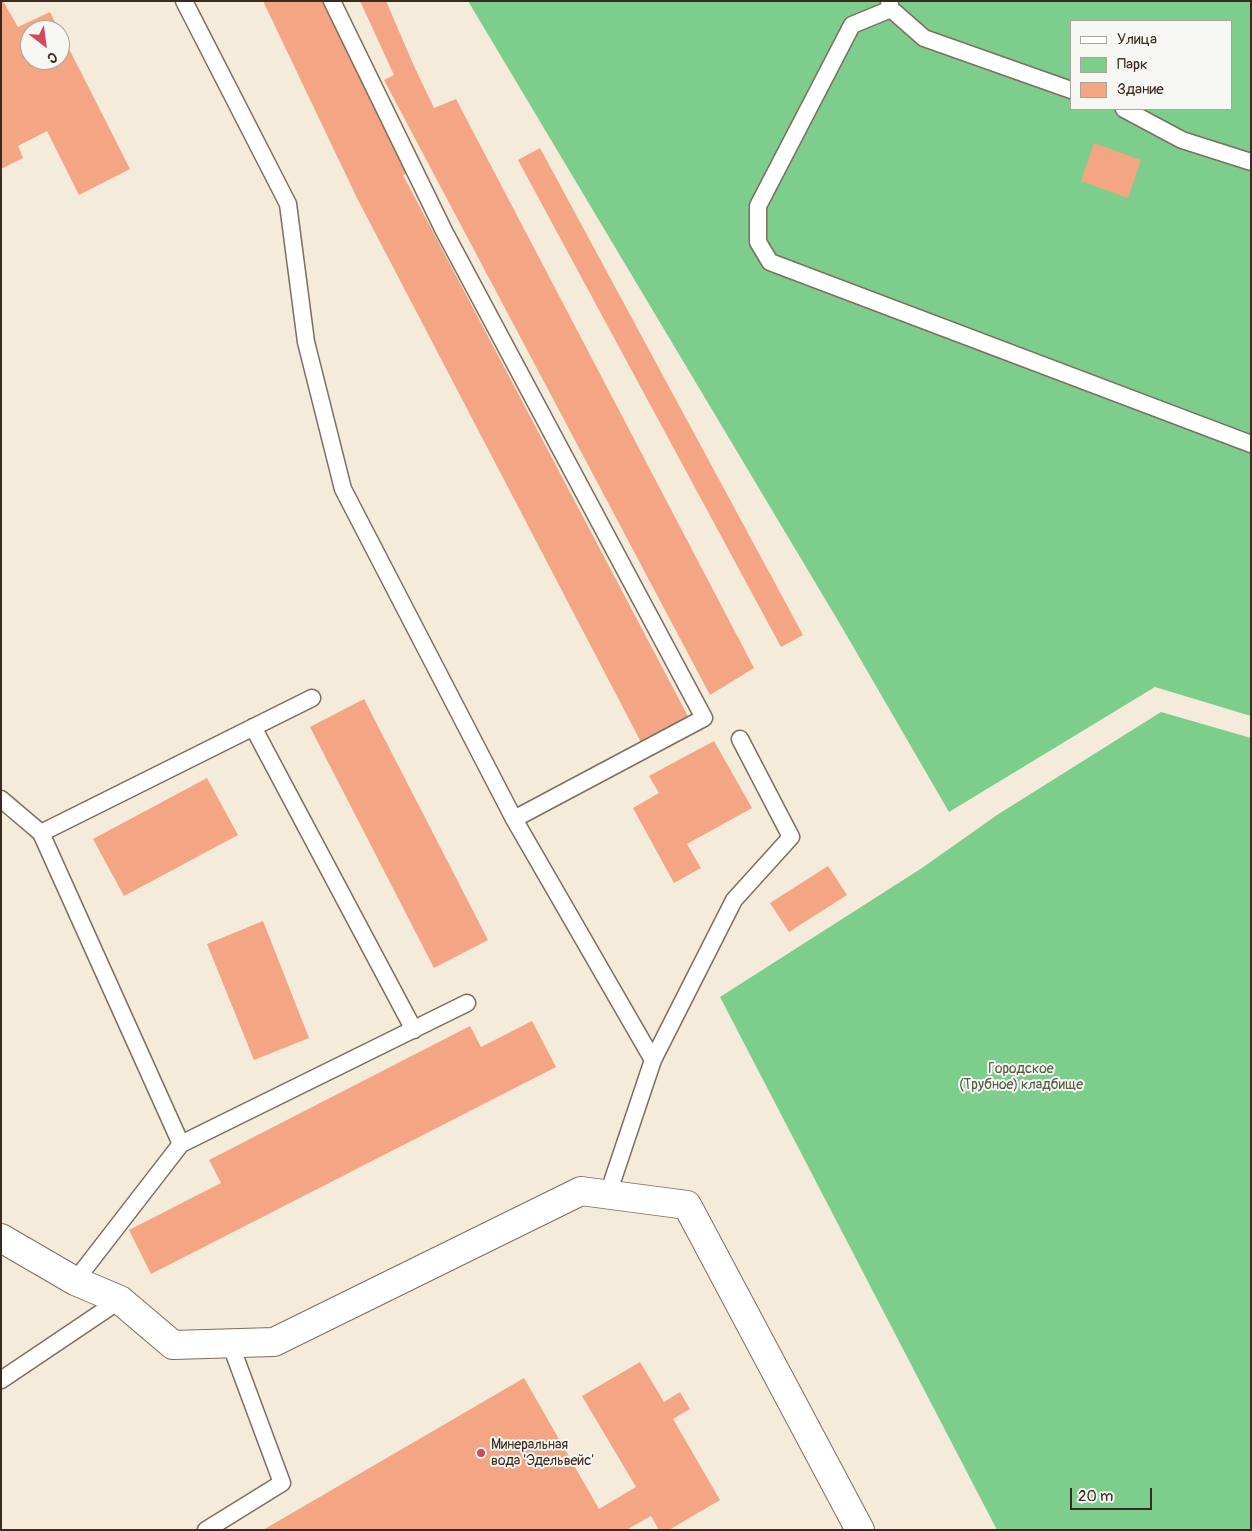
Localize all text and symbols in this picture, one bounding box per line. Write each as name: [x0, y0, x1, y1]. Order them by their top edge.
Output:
north arrow: [20, 20, 70, 70]
legend: [1070, 20, 1232, 110]
text: Улица: [1117, 30, 1157, 49]
text: С: [44, 48, 60, 67]
text: Парк: [1117, 55, 1148, 74]
text: Здание: [1117, 80, 1164, 99]
park label: Городское (Трубное) кладбище: [959, 1061, 1083, 1094]
place label: Минеральная вода 'Эдельвейс': [491, 1437, 594, 1470]
marker: Минеральная вода 'Эдельвейс': [475, 1447, 487, 1459]
scale bar: [1072, 1478, 1154, 1510]
text: 20 m: [1078, 1487, 1113, 1506]

